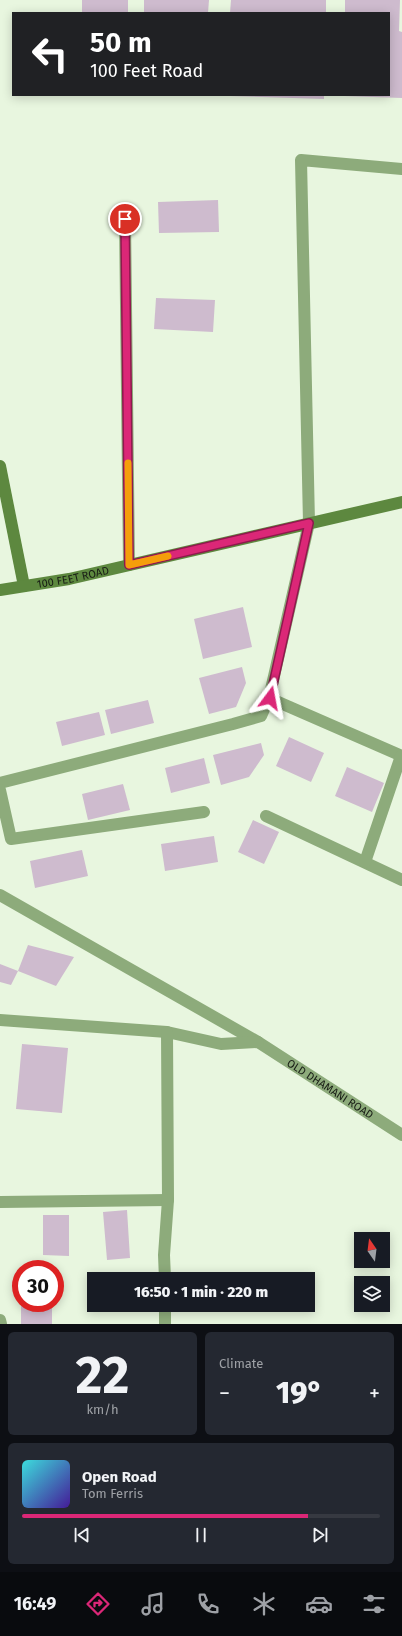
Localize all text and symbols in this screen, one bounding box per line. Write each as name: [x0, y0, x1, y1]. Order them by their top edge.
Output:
text: 50 m: [90, 26, 152, 59]
icon: left: [24, 28, 76, 80]
text: 100 Feet Road: [90, 60, 203, 82]
pin: [108, 202, 142, 236]
icon: arrive: [114, 208, 136, 230]
street label: 100 FEET ROAD: [36, 564, 110, 591]
position arrow: [249, 677, 291, 719]
street label: OLD DHAMANI ROAD: [284, 1057, 376, 1122]
north arrow: [354, 1232, 390, 1268]
map controls: [354, 1232, 390, 1312]
speed limit sign: 30: [12, 1260, 64, 1312]
button: layers: [354, 1276, 390, 1312]
text: 16:50 · 1 min · 220 m: [134, 1283, 268, 1301]
text: 22: [76, 1344, 129, 1407]
text: Climate: [219, 1356, 263, 1371]
text: 19°: [276, 1375, 323, 1411]
text: −: [219, 1380, 230, 1407]
text: +: [369, 1380, 380, 1407]
text: km/h: [86, 1402, 119, 1417]
text: Open Road: [82, 1468, 157, 1486]
text: Tom Ferris: [82, 1486, 143, 1501]
icon: previous: [71, 1524, 93, 1546]
icon: pause: [190, 1524, 212, 1546]
icon: next: [309, 1524, 331, 1546]
icon: directions: [84, 1590, 112, 1618]
icon: music: [139, 1590, 167, 1618]
icon: phone: [194, 1590, 222, 1618]
icon: climate: [250, 1590, 278, 1618]
icon: car: [305, 1590, 333, 1618]
icon: filters: [360, 1590, 388, 1618]
text: 16:49: [14, 1593, 56, 1615]

